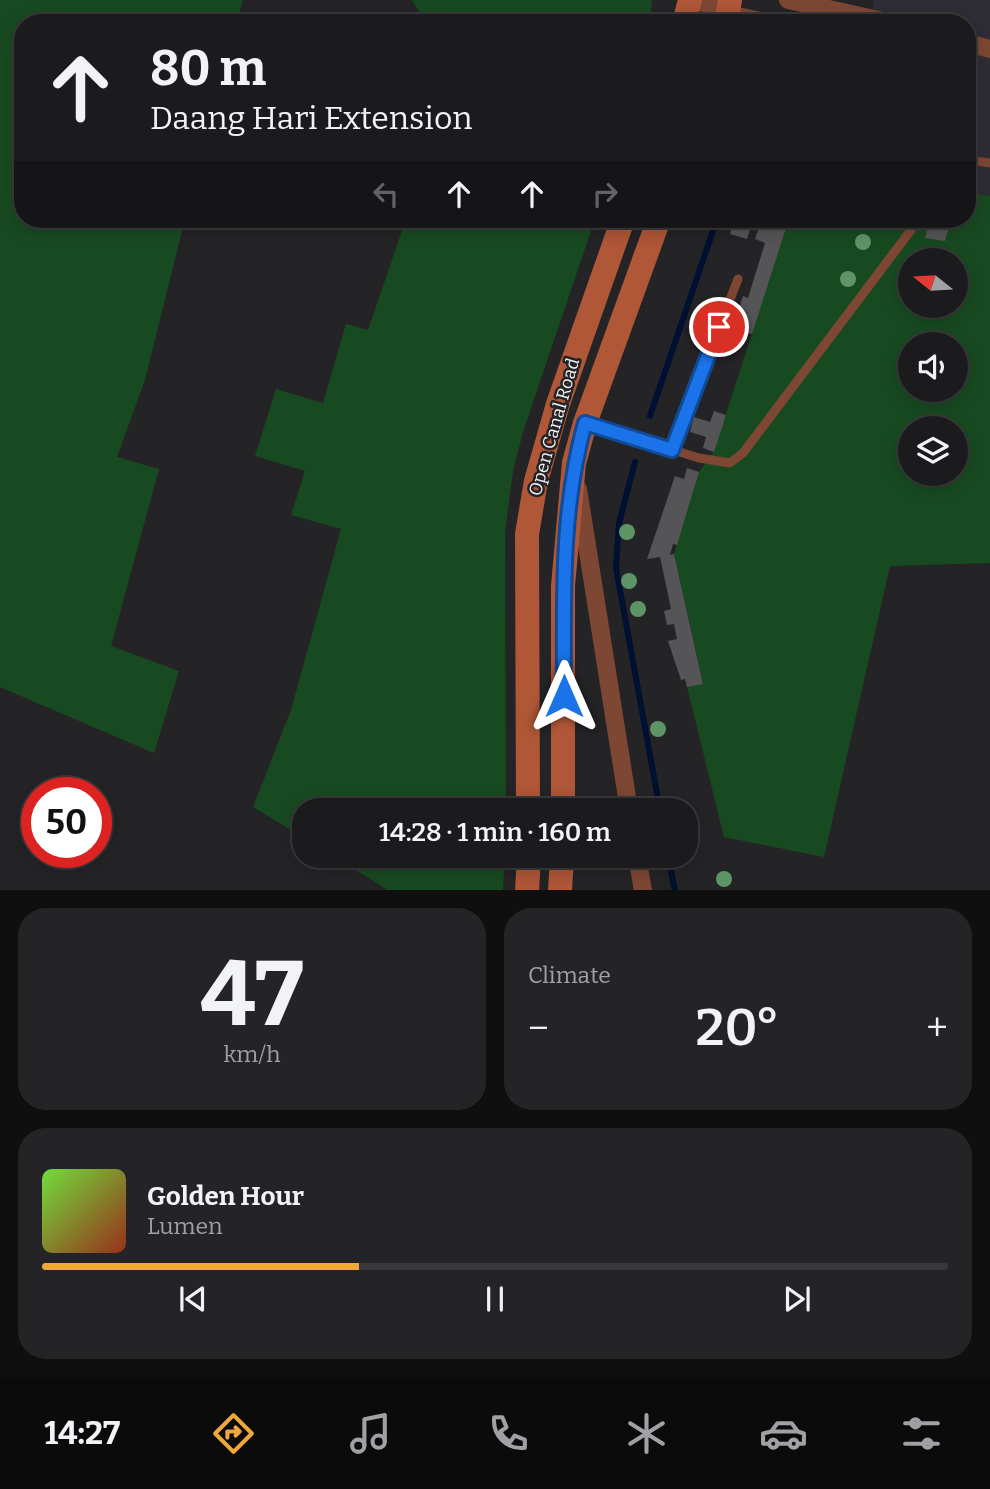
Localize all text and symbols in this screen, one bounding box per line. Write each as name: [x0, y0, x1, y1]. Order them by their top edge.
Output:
text: 80 m: [150, 39, 266, 98]
icon: ahead: [35, 42, 126, 133]
text: Daang Hari Extension: [150, 99, 473, 137]
icon: left: [367, 175, 405, 213]
icon: ahead: [440, 175, 478, 213]
icon: ahead: [513, 175, 551, 213]
icon: right: [586, 175, 624, 213]
north arrow: [898, 248, 968, 318]
map controls: [898, 248, 968, 486]
pin: [689, 297, 749, 357]
icon: arrive: [700, 308, 738, 346]
button: sound: [898, 332, 968, 402]
street label: Open Canal Road: [524, 355, 584, 498]
button: layers: [898, 416, 968, 486]
position arrow: [527, 659, 601, 733]
speed limit sign: 50: [21, 777, 112, 868]
text: 14:28 · 1 min · 160 m: [379, 817, 611, 848]
text: 47: [200, 940, 304, 1049]
text: Climate: [528, 961, 611, 989]
text: 20°: [695, 996, 780, 1059]
text: −: [528, 1005, 549, 1051]
text: +: [926, 1005, 948, 1051]
text: km/h: [224, 1040, 280, 1068]
text: Golden Hour: [147, 1181, 304, 1212]
text: Lumen: [147, 1212, 223, 1240]
icon: previous: [174, 1280, 212, 1318]
icon: pause: [476, 1280, 514, 1318]
icon: next: [778, 1280, 816, 1318]
icon: directions: [209, 1409, 258, 1458]
icon: music: [346, 1409, 395, 1458]
icon: phone: [484, 1409, 533, 1458]
icon: climate: [622, 1409, 671, 1458]
icon: car: [759, 1409, 808, 1458]
icon: filters: [897, 1409, 946, 1458]
text: 14:27: [44, 1414, 120, 1452]

